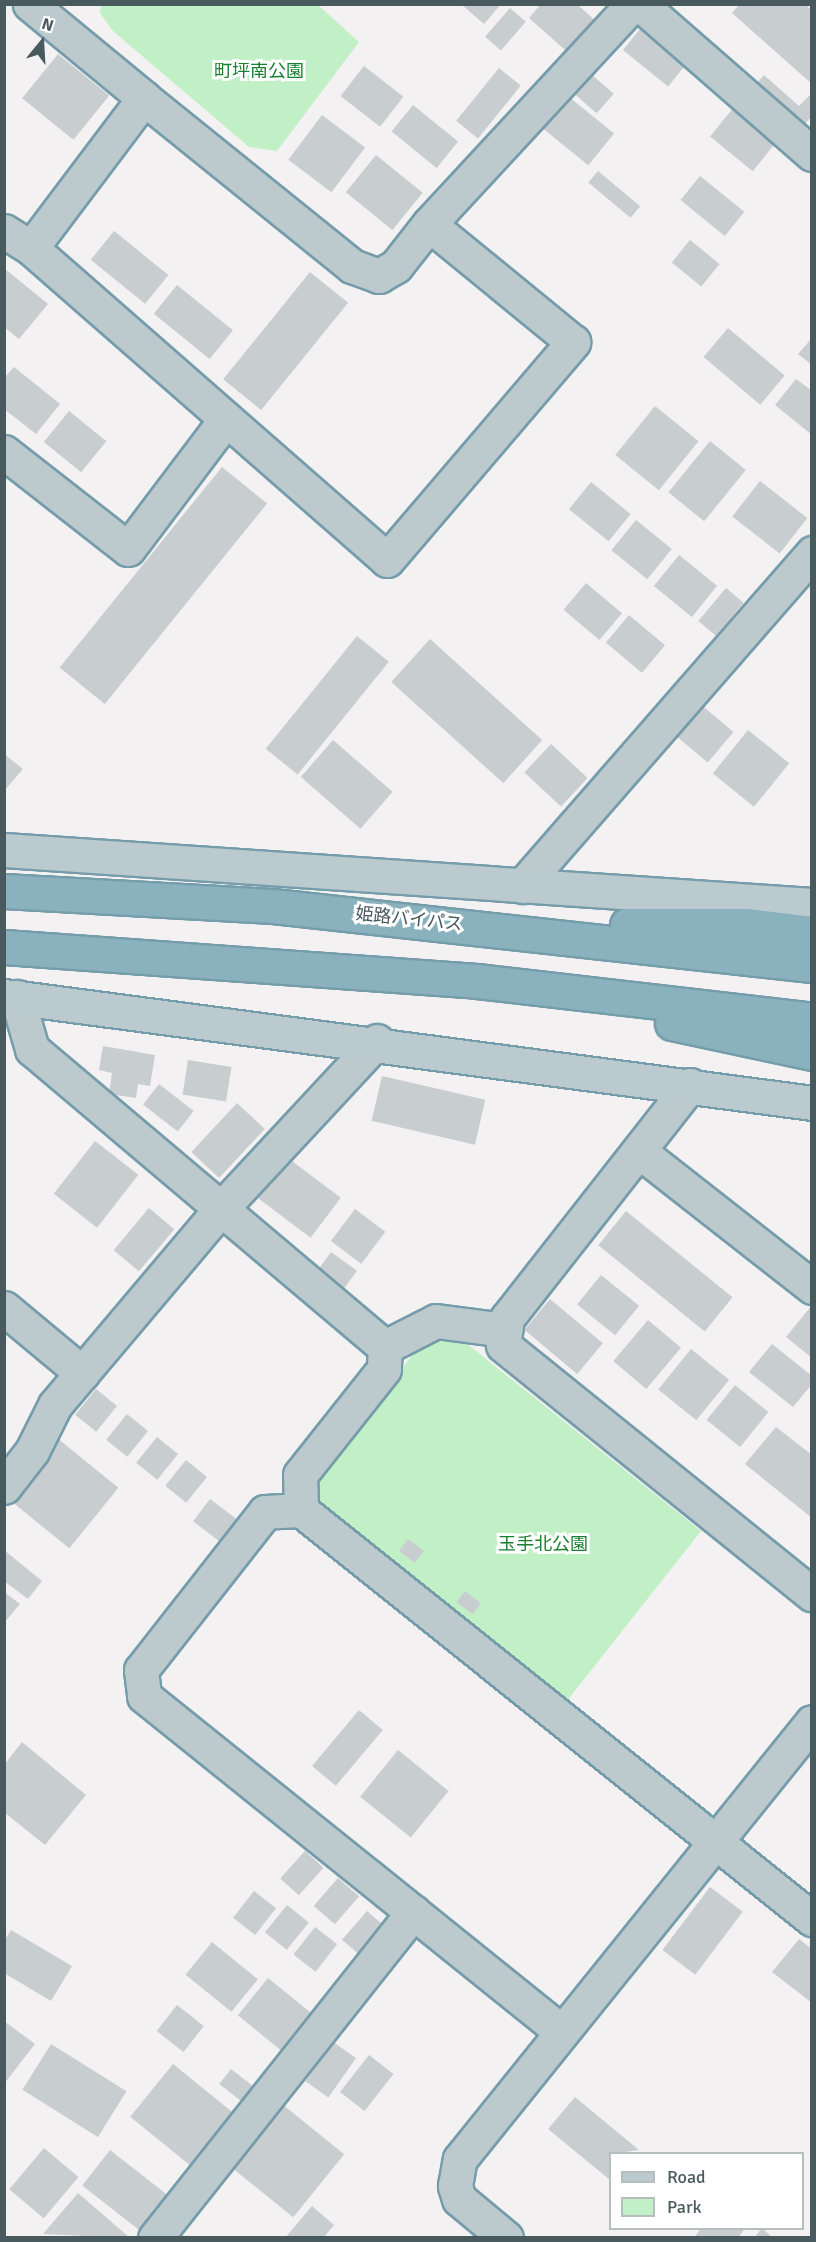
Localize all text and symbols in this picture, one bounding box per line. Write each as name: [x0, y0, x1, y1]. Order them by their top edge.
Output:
north arrow: [12, 12, 72, 72]
text: N: [39, 14, 56, 36]
park label: 町坪南公園: [214, 60, 304, 82]
street label: 姫路バイパス: [354, 903, 464, 935]
park label: 玉手北公園: [498, 1533, 588, 1555]
legend: [609, 2152, 804, 2230]
text: Road: [667, 2166, 706, 2188]
text: Park: [667, 2196, 702, 2218]

